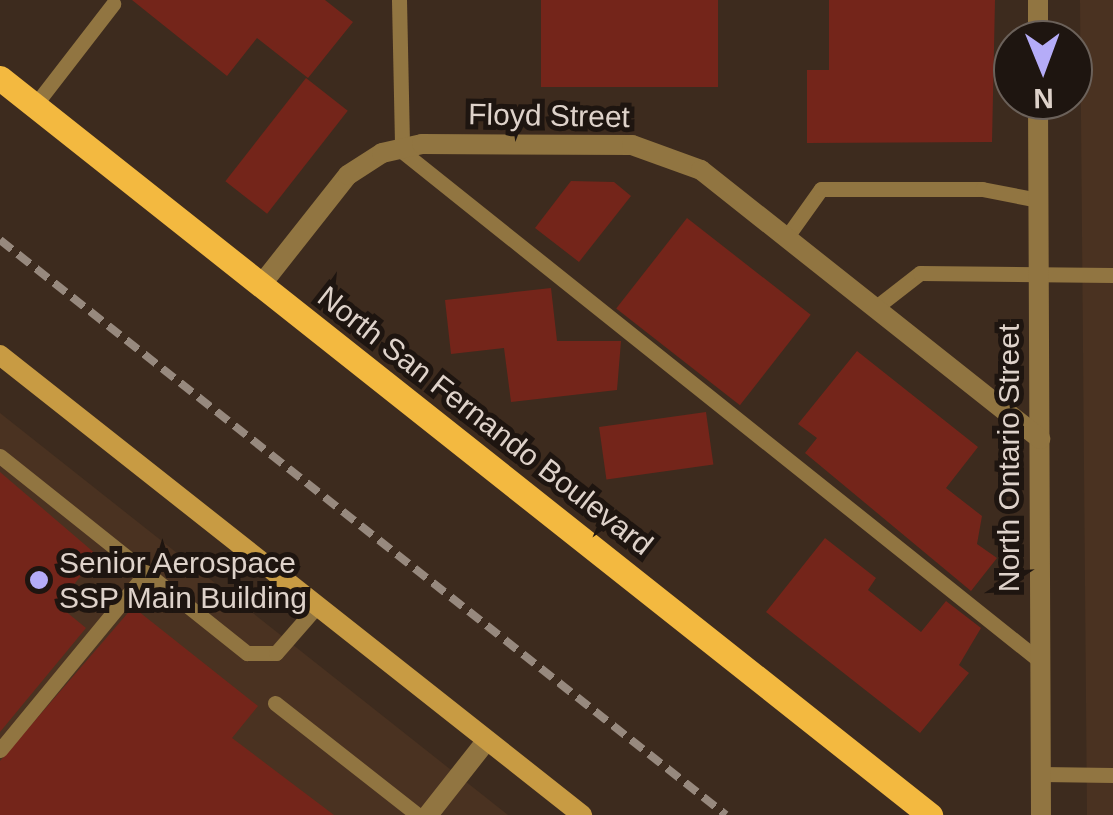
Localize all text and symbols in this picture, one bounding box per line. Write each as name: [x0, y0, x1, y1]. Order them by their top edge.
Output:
north arrow: [993, 20, 1093, 120]
text: N: [1033, 83, 1054, 114]
street label: Floyd Street: [468, 97, 630, 135]
street label: North San Fernando Boulevard: [310, 279, 660, 563]
street label: North Ontario Street: [991, 324, 1027, 592]
place label: Senior Aerospace SSP Main Building: [59, 545, 307, 616]
marker: Senior Aerospace SSP Main Building: [28, 569, 50, 591]

